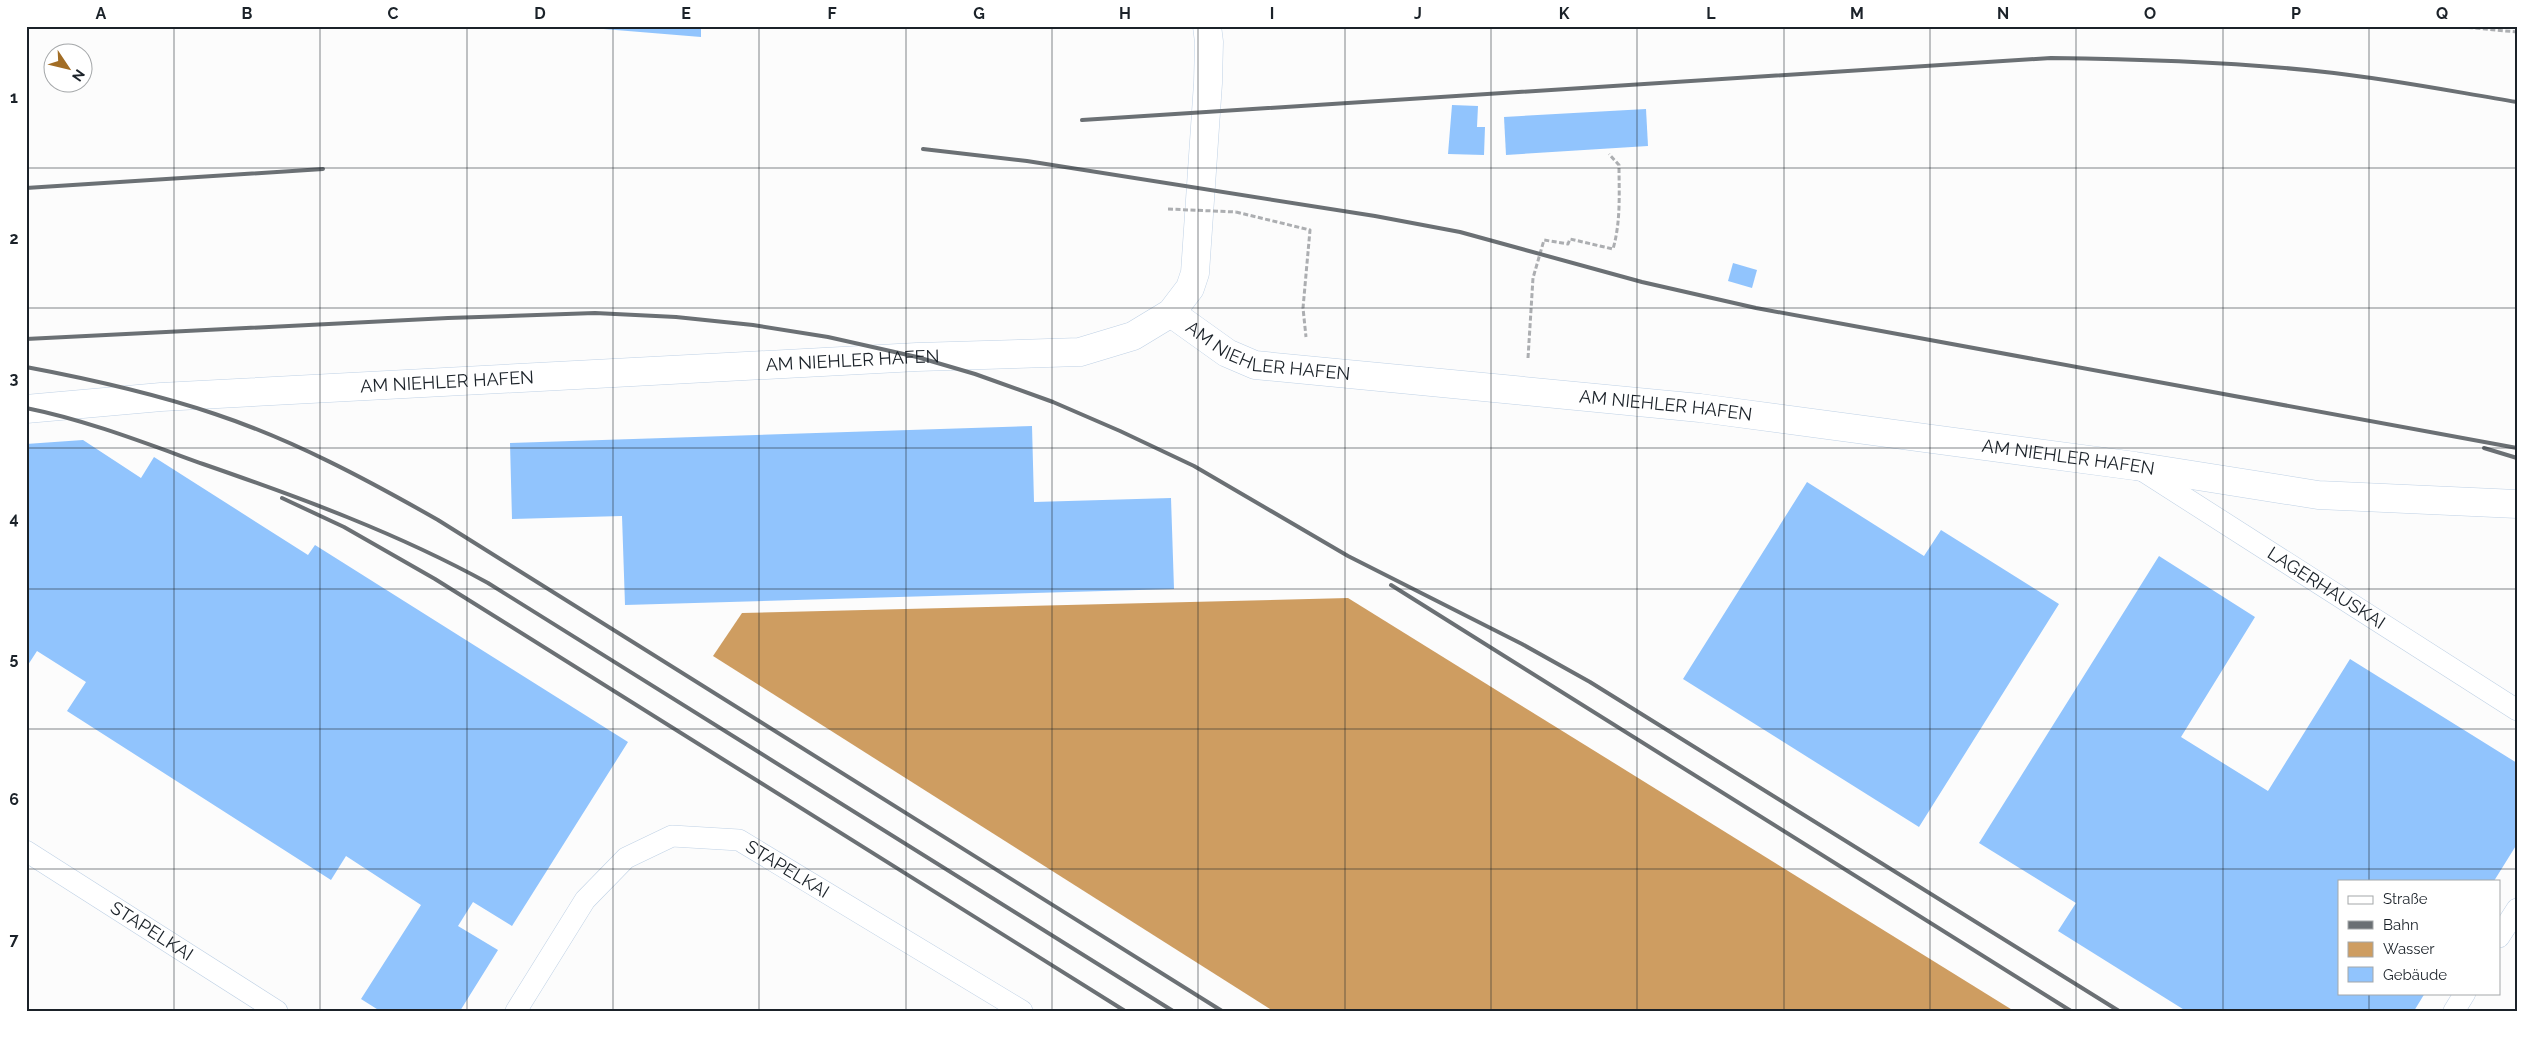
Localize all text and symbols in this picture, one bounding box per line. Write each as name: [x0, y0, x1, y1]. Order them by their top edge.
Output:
text: A: [96, 4, 107, 23]
text: B: [242, 4, 253, 23]
text: C: [388, 4, 399, 23]
text: D: [534, 4, 546, 23]
text: E: [681, 4, 691, 23]
text: F: [827, 4, 837, 23]
text: G: [973, 4, 985, 23]
text: H: [1119, 4, 1131, 23]
text: I: [1270, 4, 1274, 23]
text: J: [1414, 4, 1422, 23]
text: K: [1559, 4, 1570, 23]
text: L: [1706, 4, 1716, 23]
text: M: [1850, 4, 1864, 23]
text: N: [1997, 4, 2009, 23]
text: O: [2144, 4, 2156, 23]
text: P: [2291, 4, 2301, 23]
text: Q: [2436, 4, 2448, 23]
north arrow: [42, 42, 92, 92]
text: N: [69, 66, 88, 84]
text: 1: [10, 88, 18, 107]
text: 2: [9, 229, 19, 248]
street label: AM NIEHLER HAFEN: [1182, 316, 1351, 384]
street label: AM NIEHLER HAFEN: [765, 345, 940, 375]
street label: AM NIEHLER HAFEN: [360, 366, 534, 396]
text: 3: [10, 369, 19, 388]
street label: AM NIEHLER HAFEN: [1578, 385, 1754, 425]
street label: AM NIEHLER HAFEN: [1981, 435, 2156, 479]
text: 4: [9, 509, 19, 528]
street label: LAGERHAUSKAI: [2264, 542, 2389, 633]
text: 5: [10, 649, 19, 668]
text: 6: [9, 790, 19, 809]
street label: STAPELKAI: [742, 836, 833, 902]
legend: [2338, 880, 2500, 994]
text: Straße: [2383, 890, 2428, 908]
street label: STAPELKAI: [107, 897, 197, 965]
text: Bahn: [2383, 916, 2419, 934]
text: 7: [10, 930, 19, 949]
text: Wasser: [2383, 940, 2435, 958]
text: Gebäude: [2383, 966, 2447, 984]

